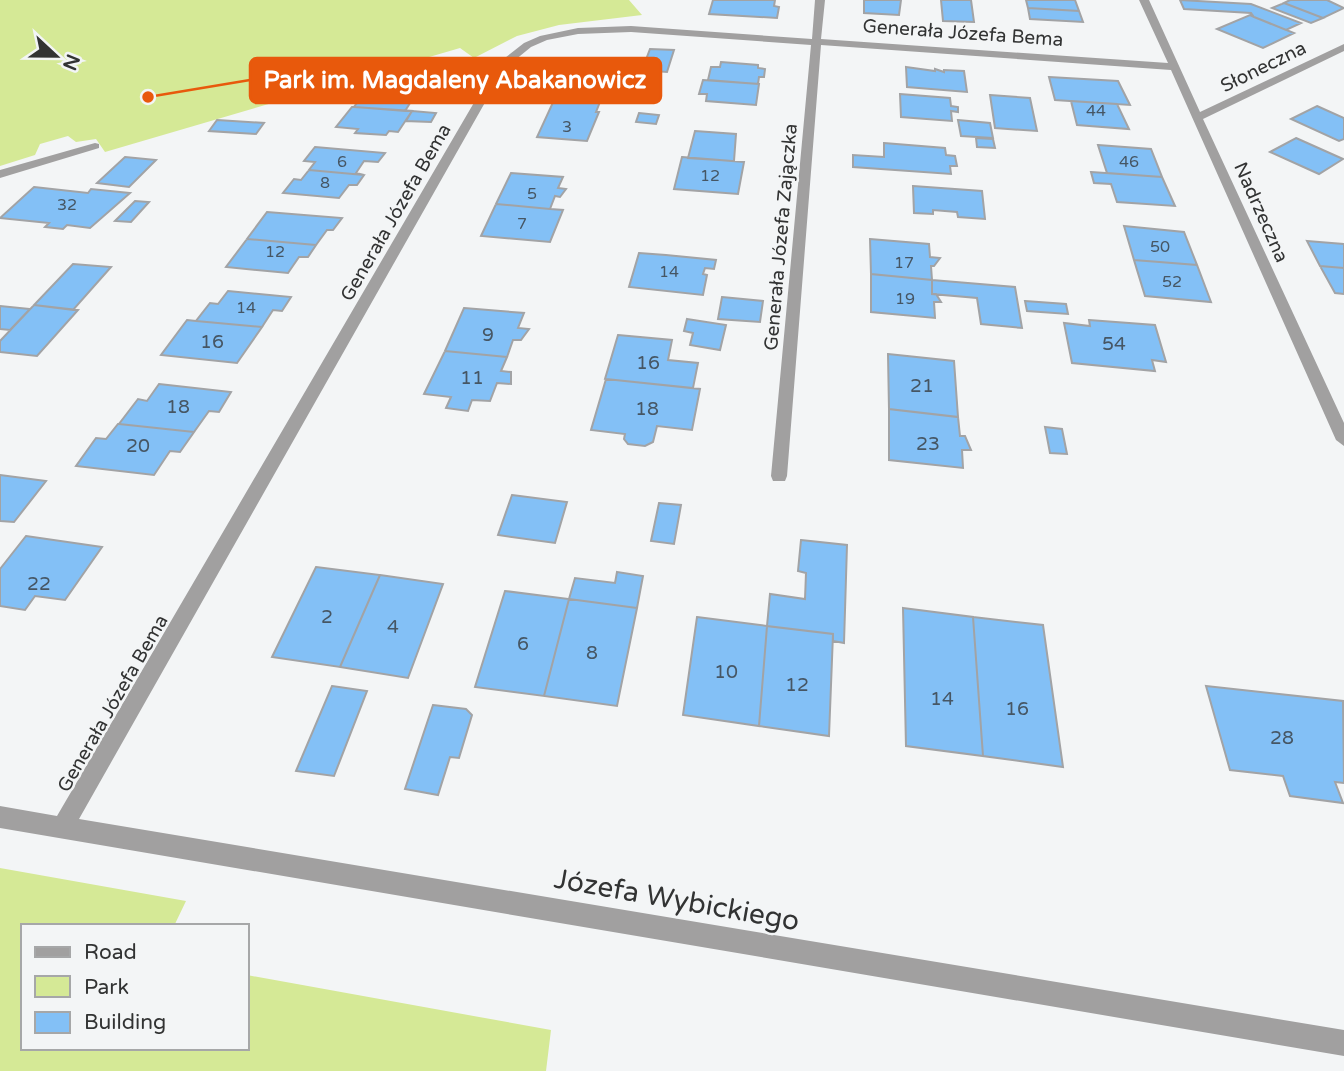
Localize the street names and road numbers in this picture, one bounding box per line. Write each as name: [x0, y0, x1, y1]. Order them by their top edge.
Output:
street label: Generała Józefa Bema: [862, 15, 1064, 51]
street label: Słoneczna: [1217, 37, 1310, 97]
street label: Generała Józefa Bema: [336, 120, 456, 305]
street label: Generała Józefa Zajączka: [760, 123, 802, 351]
street label: Nadrzeczna: [1229, 159, 1293, 266]
street label: Generała Józefa Bema: [53, 611, 173, 796]
street label: Józefa Wybickiego: [551, 862, 802, 938]

